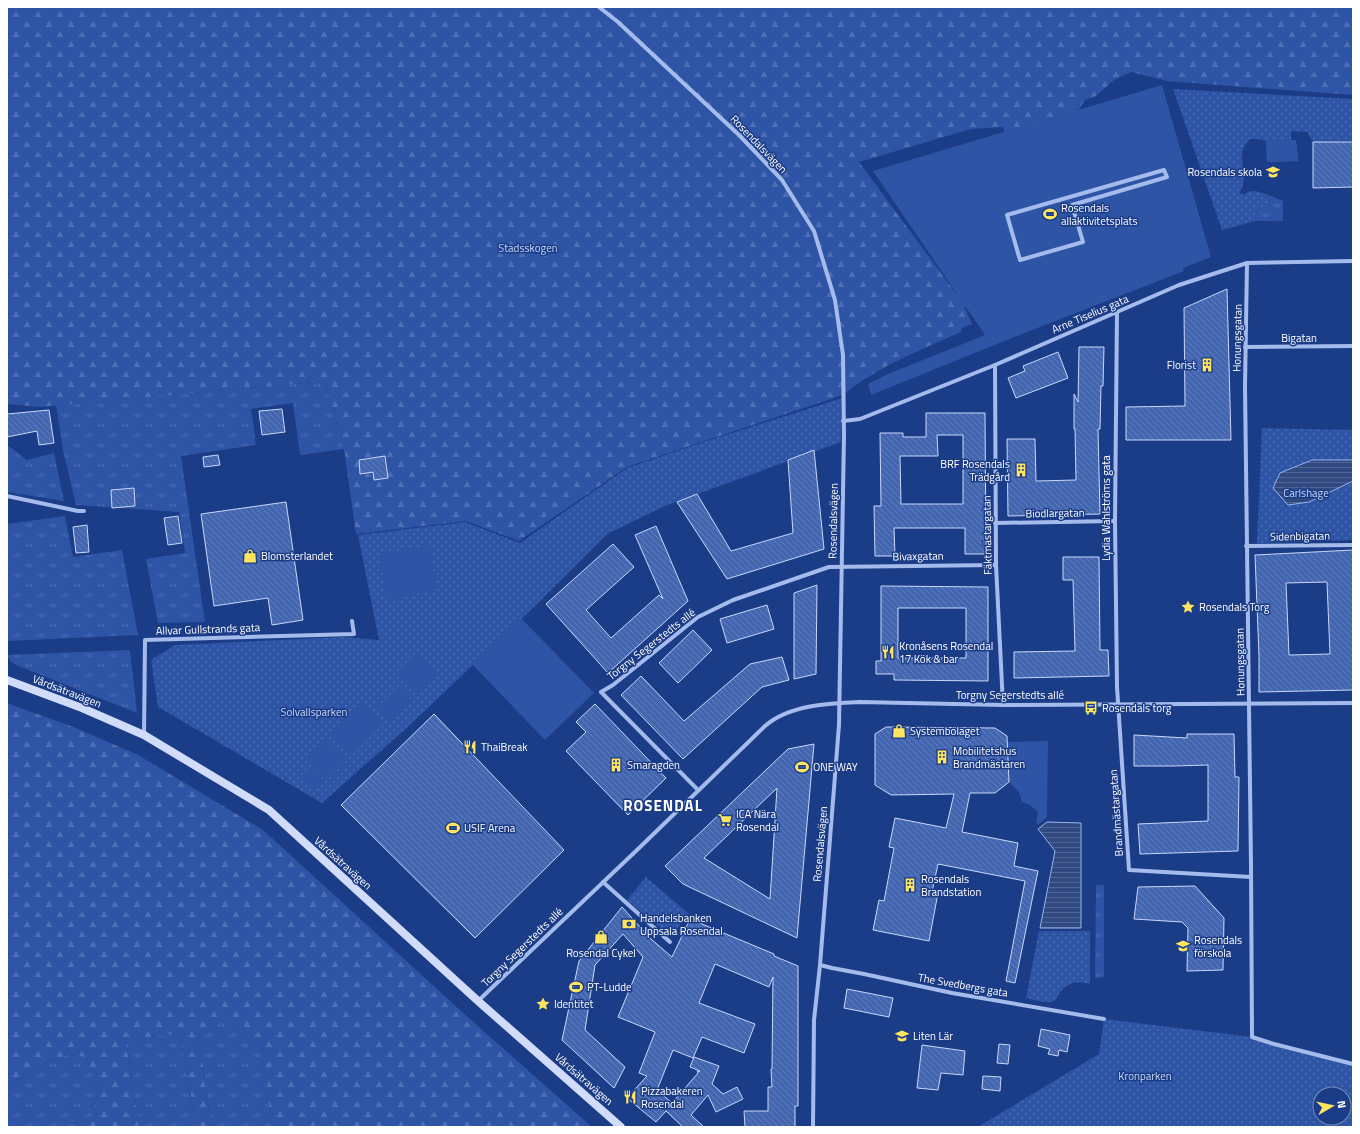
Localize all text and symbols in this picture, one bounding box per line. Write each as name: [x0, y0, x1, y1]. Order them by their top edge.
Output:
street label: Rosendalsvägen: [727, 111, 791, 177]
place label: Rosendals skola: [1187, 164, 1262, 180]
school or university icon: Rosendals skola: [1265, 164, 1281, 180]
place label: Rosendals allaktivitetsplats: [1061, 200, 1138, 229]
sports icon: Rosendals allaktivitetsplats: [1042, 206, 1058, 222]
park label: Stadsskogen: [498, 240, 558, 256]
street label: Arne Tiselius gata: [1049, 290, 1131, 337]
street label: Honungsgatan: [1228, 304, 1246, 372]
street label: Bigatan: [1281, 330, 1317, 346]
place label: Florist: [1167, 357, 1196, 373]
building icon: Florist: [1199, 357, 1215, 373]
street label: Lydia Wahlströms gata: [1098, 455, 1114, 561]
place label: BRF Rosendals Trädgård: [940, 456, 1010, 485]
building icon: BRF Rosendals Trädgård: [1013, 462, 1029, 478]
street label: Rosendalsvägen: [824, 483, 842, 559]
park label: Carlshage: [1283, 485, 1329, 501]
street label: Fäktmästargatan: [978, 495, 996, 575]
street label: Biodlargatan: [1025, 504, 1085, 522]
street label: Sidenbigatan: [1270, 527, 1330, 545]
shop icon: Blomsterlandet: [242, 548, 258, 564]
place label: Blomsterlandet: [261, 548, 333, 564]
street label: Bivaxgatan: [892, 548, 944, 564]
place icon: Rosendals Torg: [1180, 599, 1196, 615]
place label: Rosendals Torg: [1199, 599, 1270, 615]
street label: Torgny Segerstedts allé: [604, 604, 699, 684]
street label: Allvar Gullstrands gata: [156, 619, 261, 639]
street label: Honungsgatan: [1231, 628, 1249, 696]
place label: Kronåsens Rosendal 17 Kök & bar: [899, 638, 993, 667]
restaurant icon: Kronåsens Rosendal 17 Kök & bar: [880, 644, 896, 660]
street label: Vårdsätravägen: [30, 671, 104, 712]
street label: Torgny Segerstedts allé: [956, 687, 1064, 703]
bus stop icon: Rosendals torg: [1083, 700, 1099, 716]
place label: Rosendals torg: [1102, 700, 1172, 716]
park label: Solvallsparken: [281, 704, 348, 720]
shop icon: Systembolaget: [891, 723, 907, 739]
place label: Systembolaget: [910, 723, 980, 739]
restaurant icon: ThaiBreak: [462, 739, 478, 755]
place label: ThaiBreak: [481, 739, 528, 755]
place label: Mobilitetshus Brandmästaren: [953, 743, 1025, 772]
building icon: Mobilitetshus Brandmästaren: [934, 749, 950, 765]
building icon: Smaragden: [608, 757, 624, 773]
place label: Smaragden: [627, 757, 680, 773]
sports icon: ONE WAY: [794, 759, 810, 775]
place label: ONE WAY: [813, 759, 858, 775]
street label: Brandmästargatan: [1105, 769, 1127, 857]
district label: ROSENDAL: [623, 794, 703, 817]
street label: Rosendalsvägen: [809, 805, 831, 882]
place label: ICA Nära Rosendal: [736, 806, 779, 835]
supermarket icon: ICA Nära Rosendal: [717, 812, 733, 828]
sports icon: USIF Arena: [445, 820, 461, 836]
place label: USIF Arena: [464, 820, 516, 836]
street label: Vårdsätravägen: [311, 833, 375, 893]
place label: Rosendals Brandstation: [921, 871, 981, 900]
building icon: Rosendals Brandstation: [902, 877, 918, 893]
street label: Torgny Segerstedts allé: [478, 903, 567, 990]
place label: Handelsbanken Uppsala Rosendal: [640, 910, 723, 939]
bank icon: Handelsbanken Uppsala Rosendal: [621, 916, 637, 932]
shop icon: Rosendal Cykel: [593, 929, 609, 945]
place label: Rosendals förskola: [1194, 932, 1242, 961]
school or university icon: Rosendals förskola: [1175, 938, 1191, 954]
place label: Rosendal Cykel: [566, 945, 636, 961]
street label: The Svedbergs gata: [917, 969, 1010, 1001]
sports icon: PT-Ludde: [568, 979, 584, 995]
place label: PT-Ludde: [587, 979, 632, 995]
place icon: Identitet: [535, 996, 551, 1012]
place label: Identitet: [554, 996, 594, 1012]
school or university icon: Liten Lär: [894, 1028, 910, 1044]
place label: Liten Lär: [913, 1028, 953, 1044]
street label: Vårdsätravägen: [551, 1049, 617, 1109]
park label: Kronparken: [1118, 1068, 1172, 1084]
place label: Pizzabakeren Rosendal: [641, 1083, 703, 1112]
north arrow: [1312, 1086, 1352, 1126]
restaurant icon: Pizzabakeren Rosendal: [622, 1089, 638, 1105]
text: N: [1333, 1099, 1350, 1109]

